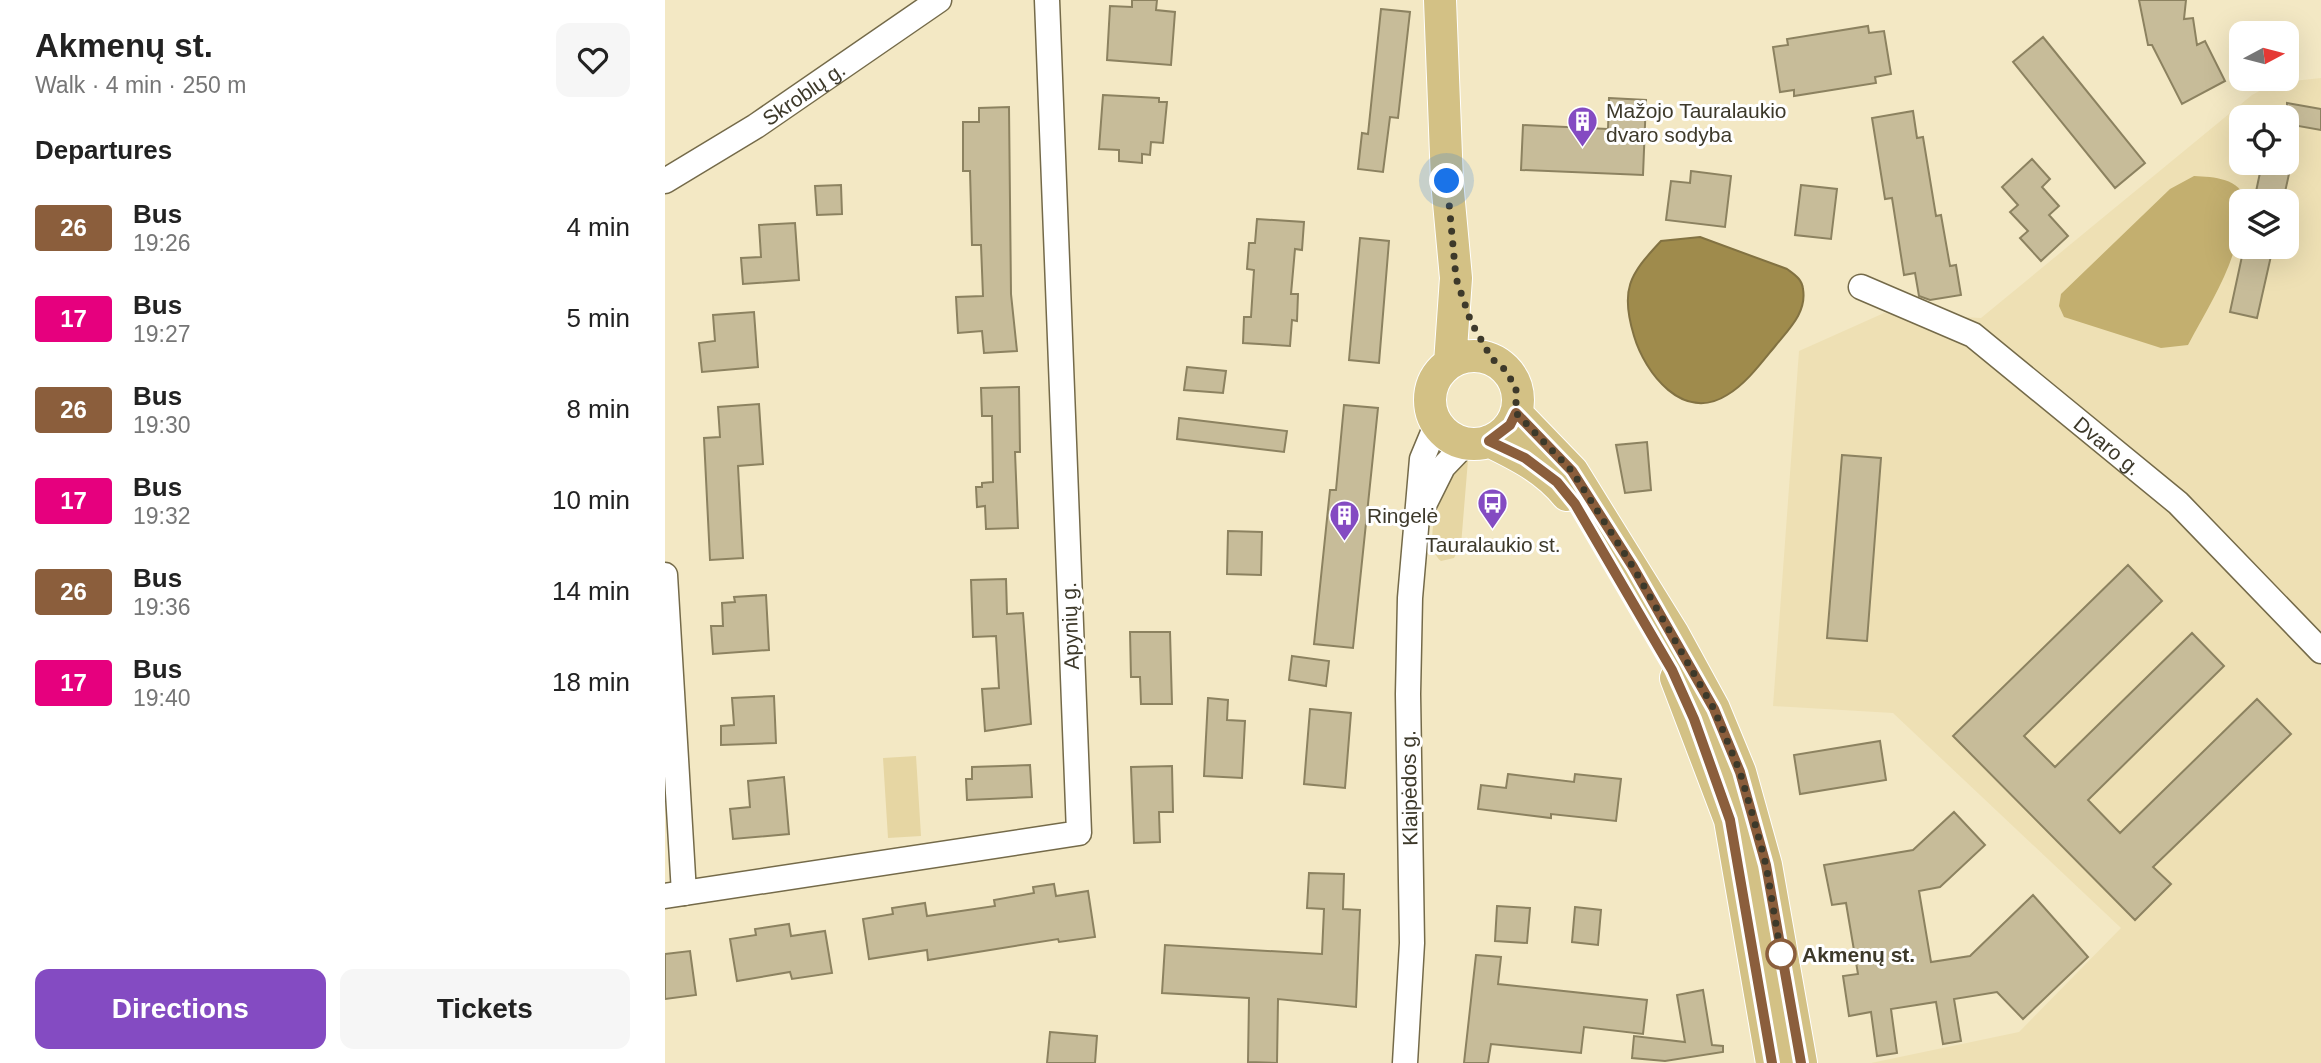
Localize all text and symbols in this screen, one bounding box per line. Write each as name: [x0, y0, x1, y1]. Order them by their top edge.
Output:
north arrow: [2229, 21, 2299, 91]
map controls: [2229, 21, 2299, 259]
button: heart: [556, 23, 630, 97]
text: Akmenų st.: [35, 27, 213, 64]
street label: Skroblų g.: [758, 57, 849, 130]
text: Walk · 4 min · 250 m: [35, 72, 246, 98]
place label: Mažojo Tauralaukio dvaro sodyba: [1606, 99, 1787, 146]
building icon: Mažojo Tauralaukio dvaro sodyba: [1566, 105, 1600, 149]
button: locate: [2229, 105, 2299, 175]
text: Departures: [35, 135, 172, 165]
your location: [1429, 163, 1464, 198]
button: layers: [2229, 189, 2299, 259]
text: Bus: [133, 199, 182, 229]
text: 4 min: [566, 212, 630, 242]
text: 26: [60, 214, 87, 241]
text: 19:26: [133, 230, 191, 256]
text: Bus: [133, 290, 182, 320]
text: 5 min: [566, 303, 630, 333]
text: 17: [60, 305, 87, 332]
text: 19:27: [133, 321, 191, 347]
text: Bus: [133, 381, 182, 411]
text: 8 min: [566, 394, 630, 424]
text: 26: [60, 396, 87, 423]
street label: Dvaro g.: [2070, 411, 2146, 479]
text: 19:30: [133, 412, 191, 438]
text: Bus: [133, 472, 182, 502]
text: 10 min: [552, 485, 630, 515]
text: 17: [60, 487, 87, 514]
bus stop icon: Tauralaukio st.: [1476, 487, 1510, 531]
building icon: Ringelė: [1327, 498, 1361, 542]
text: 19:32: [133, 503, 191, 529]
place label: Ringelė: [1367, 504, 1438, 527]
place label: Tauralaukio st.: [1425, 533, 1561, 556]
text: Bus: [133, 563, 182, 593]
text: 14 min: [552, 576, 630, 606]
text: 26: [60, 578, 87, 605]
street label: Apynių g.: [1057, 582, 1083, 670]
text: 19:36: [133, 594, 191, 620]
text: Bus: [133, 654, 182, 684]
text: 18 min: [552, 667, 630, 697]
text: 17: [60, 669, 87, 696]
text: 19:40: [133, 685, 191, 711]
street label: Klaipėdos g.: [1396, 730, 1422, 846]
marker: Akmenų st.: [1766, 939, 1796, 969]
place label: Akmenų st.: [1802, 943, 1915, 966]
button: Directions: [35, 969, 326, 1049]
button: Tickets: [340, 969, 630, 1049]

